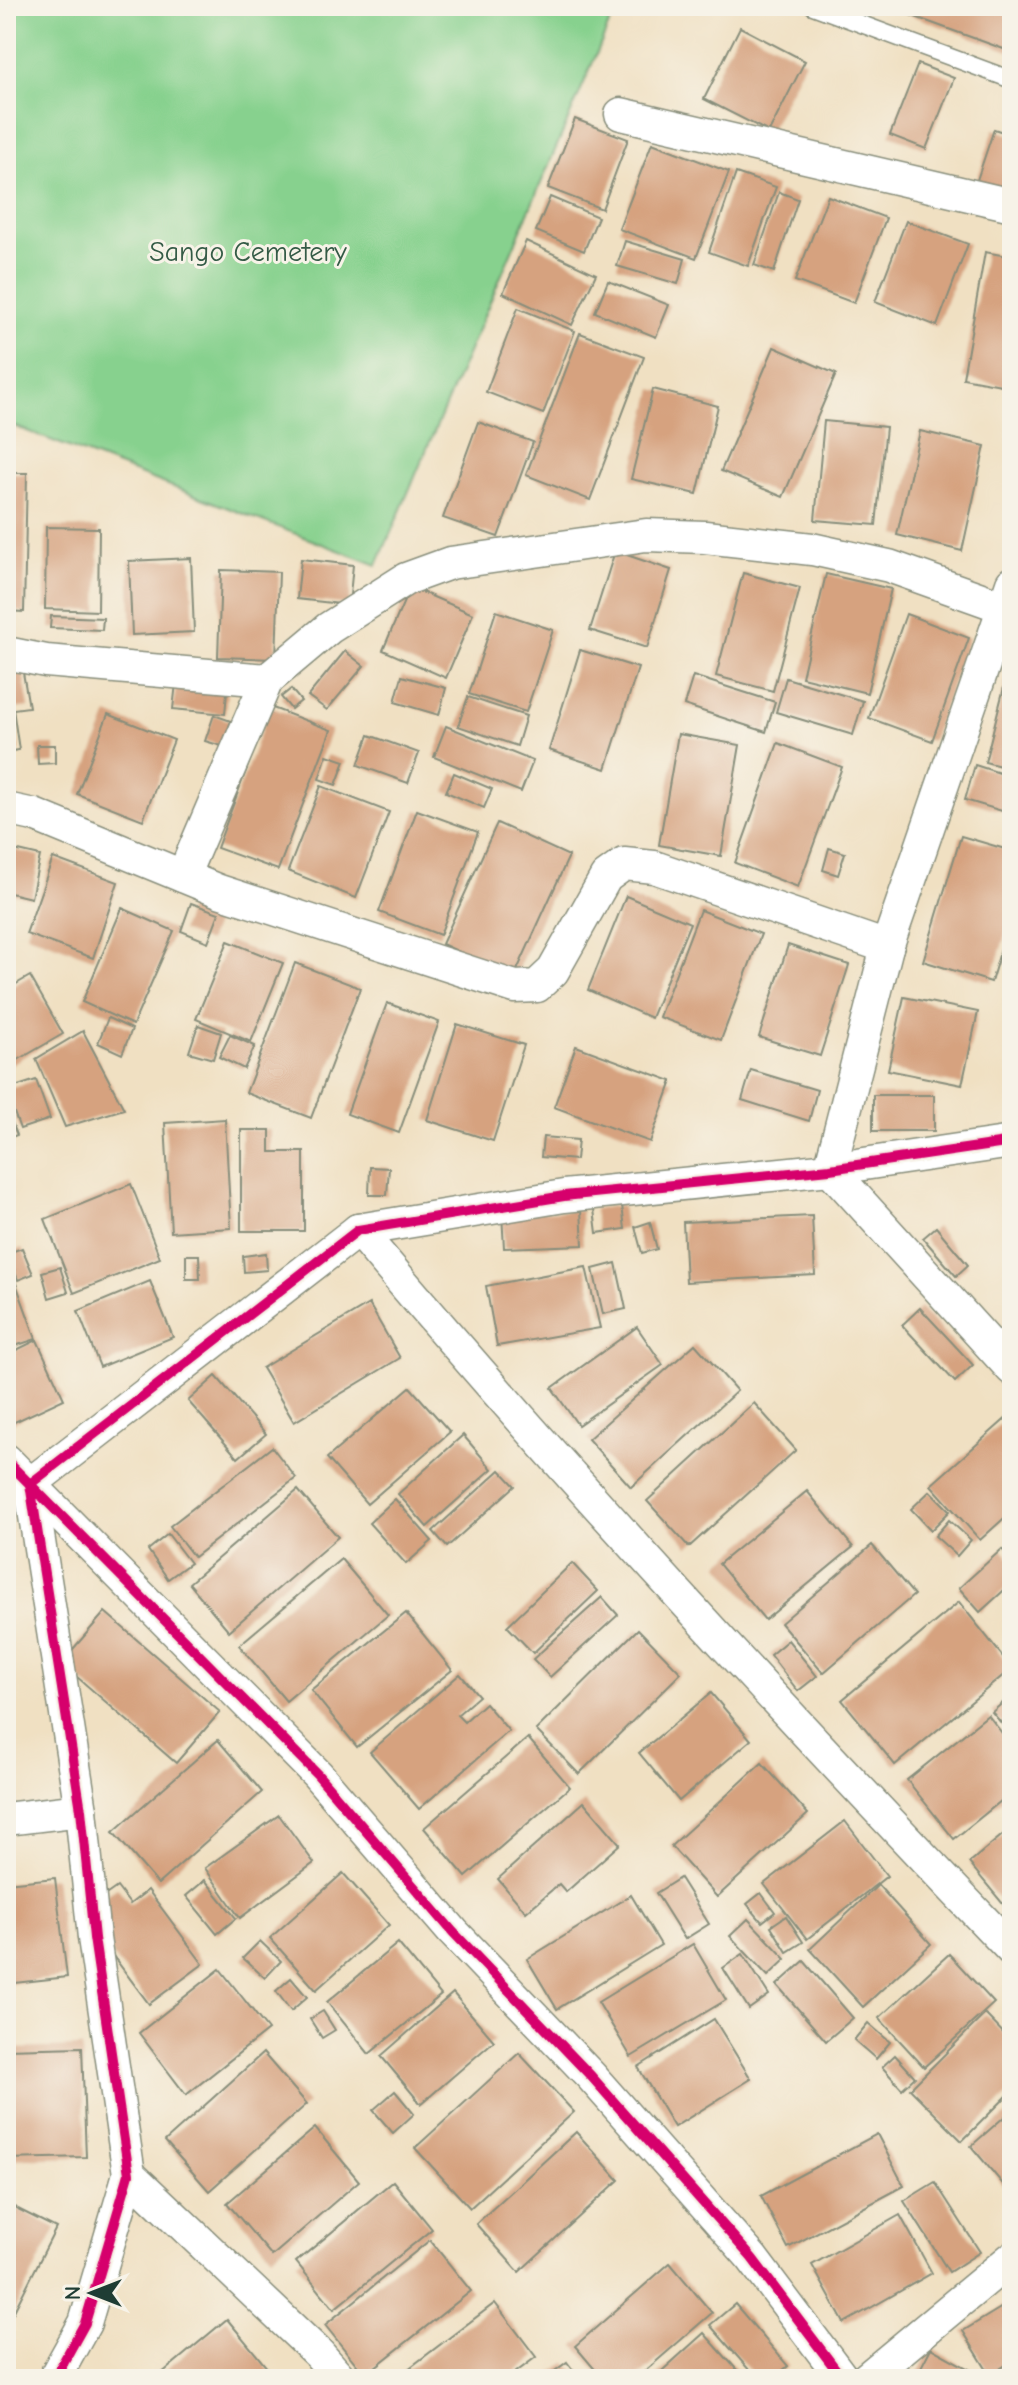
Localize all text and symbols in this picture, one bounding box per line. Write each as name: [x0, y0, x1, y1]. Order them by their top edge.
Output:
park label: Sango Cemetery: [149, 236, 347, 268]
north arrow: [52, 2253, 132, 2333]
text: N: [60, 2286, 86, 2300]

